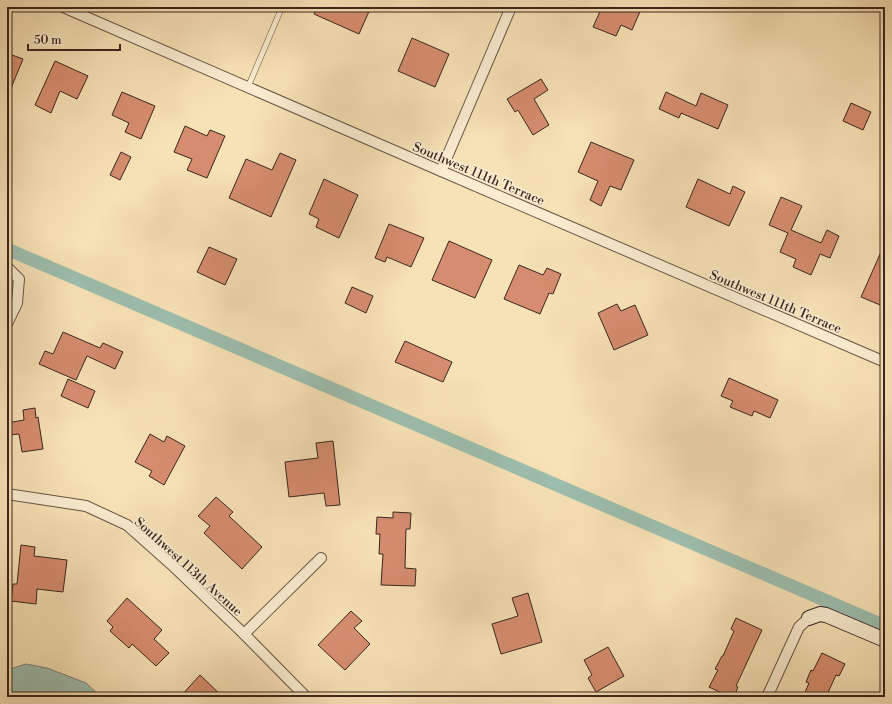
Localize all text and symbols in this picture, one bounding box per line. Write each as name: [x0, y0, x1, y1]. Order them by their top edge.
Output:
scale bar: [28, 26, 120, 52]
text: 50 m: [34, 33, 62, 48]
street label: Southwest 111th Terrace: [410, 139, 547, 209]
street label: Southwest 111th Terrace: [707, 267, 844, 337]
street label: Southwest 113th Avenue: [131, 514, 246, 620]

